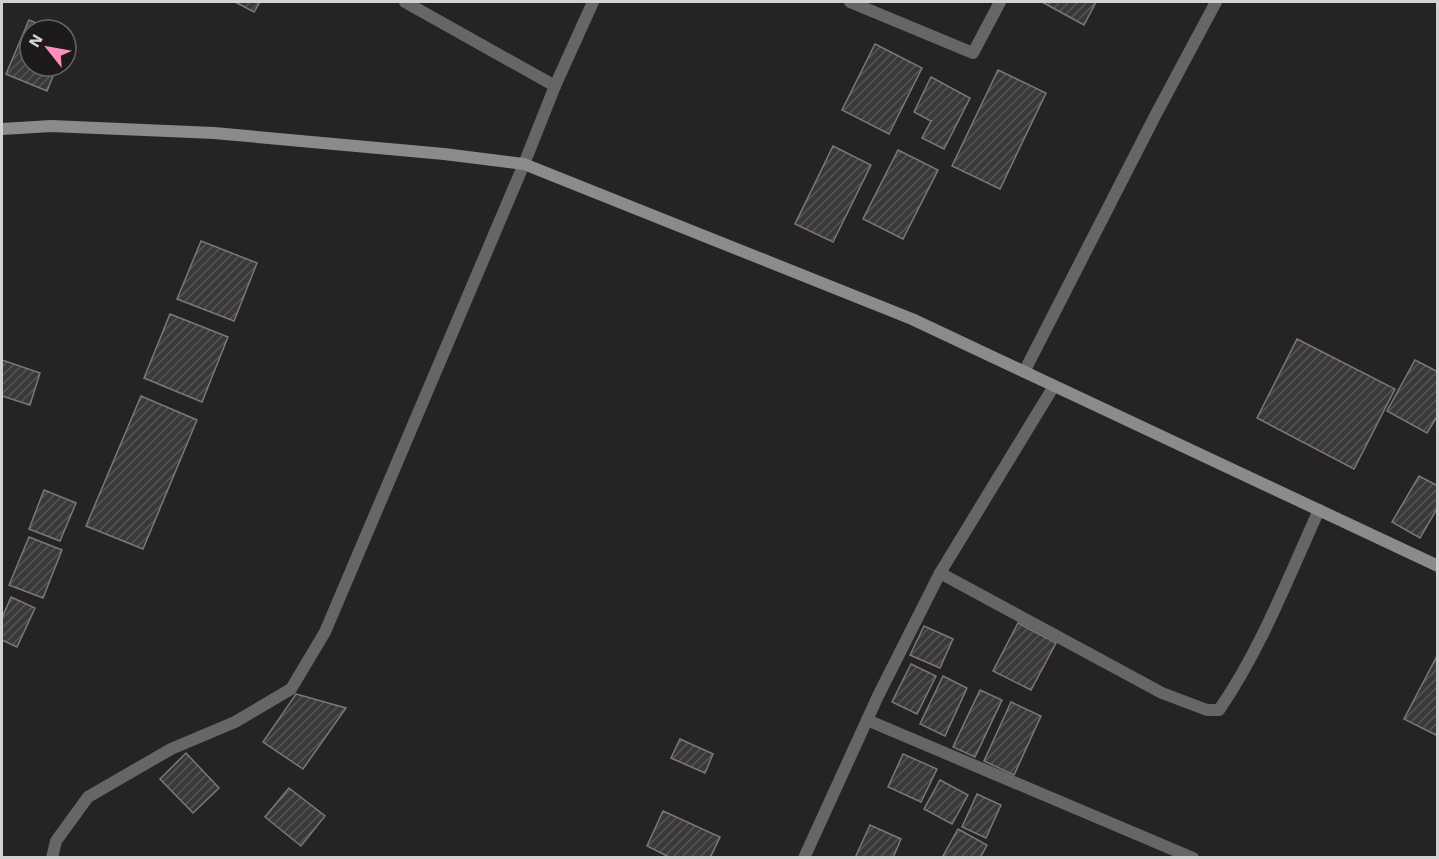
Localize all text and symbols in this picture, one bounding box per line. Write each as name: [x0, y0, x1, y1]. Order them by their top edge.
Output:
north arrow: [18, 18, 78, 78]
text: N: [24, 31, 47, 51]

